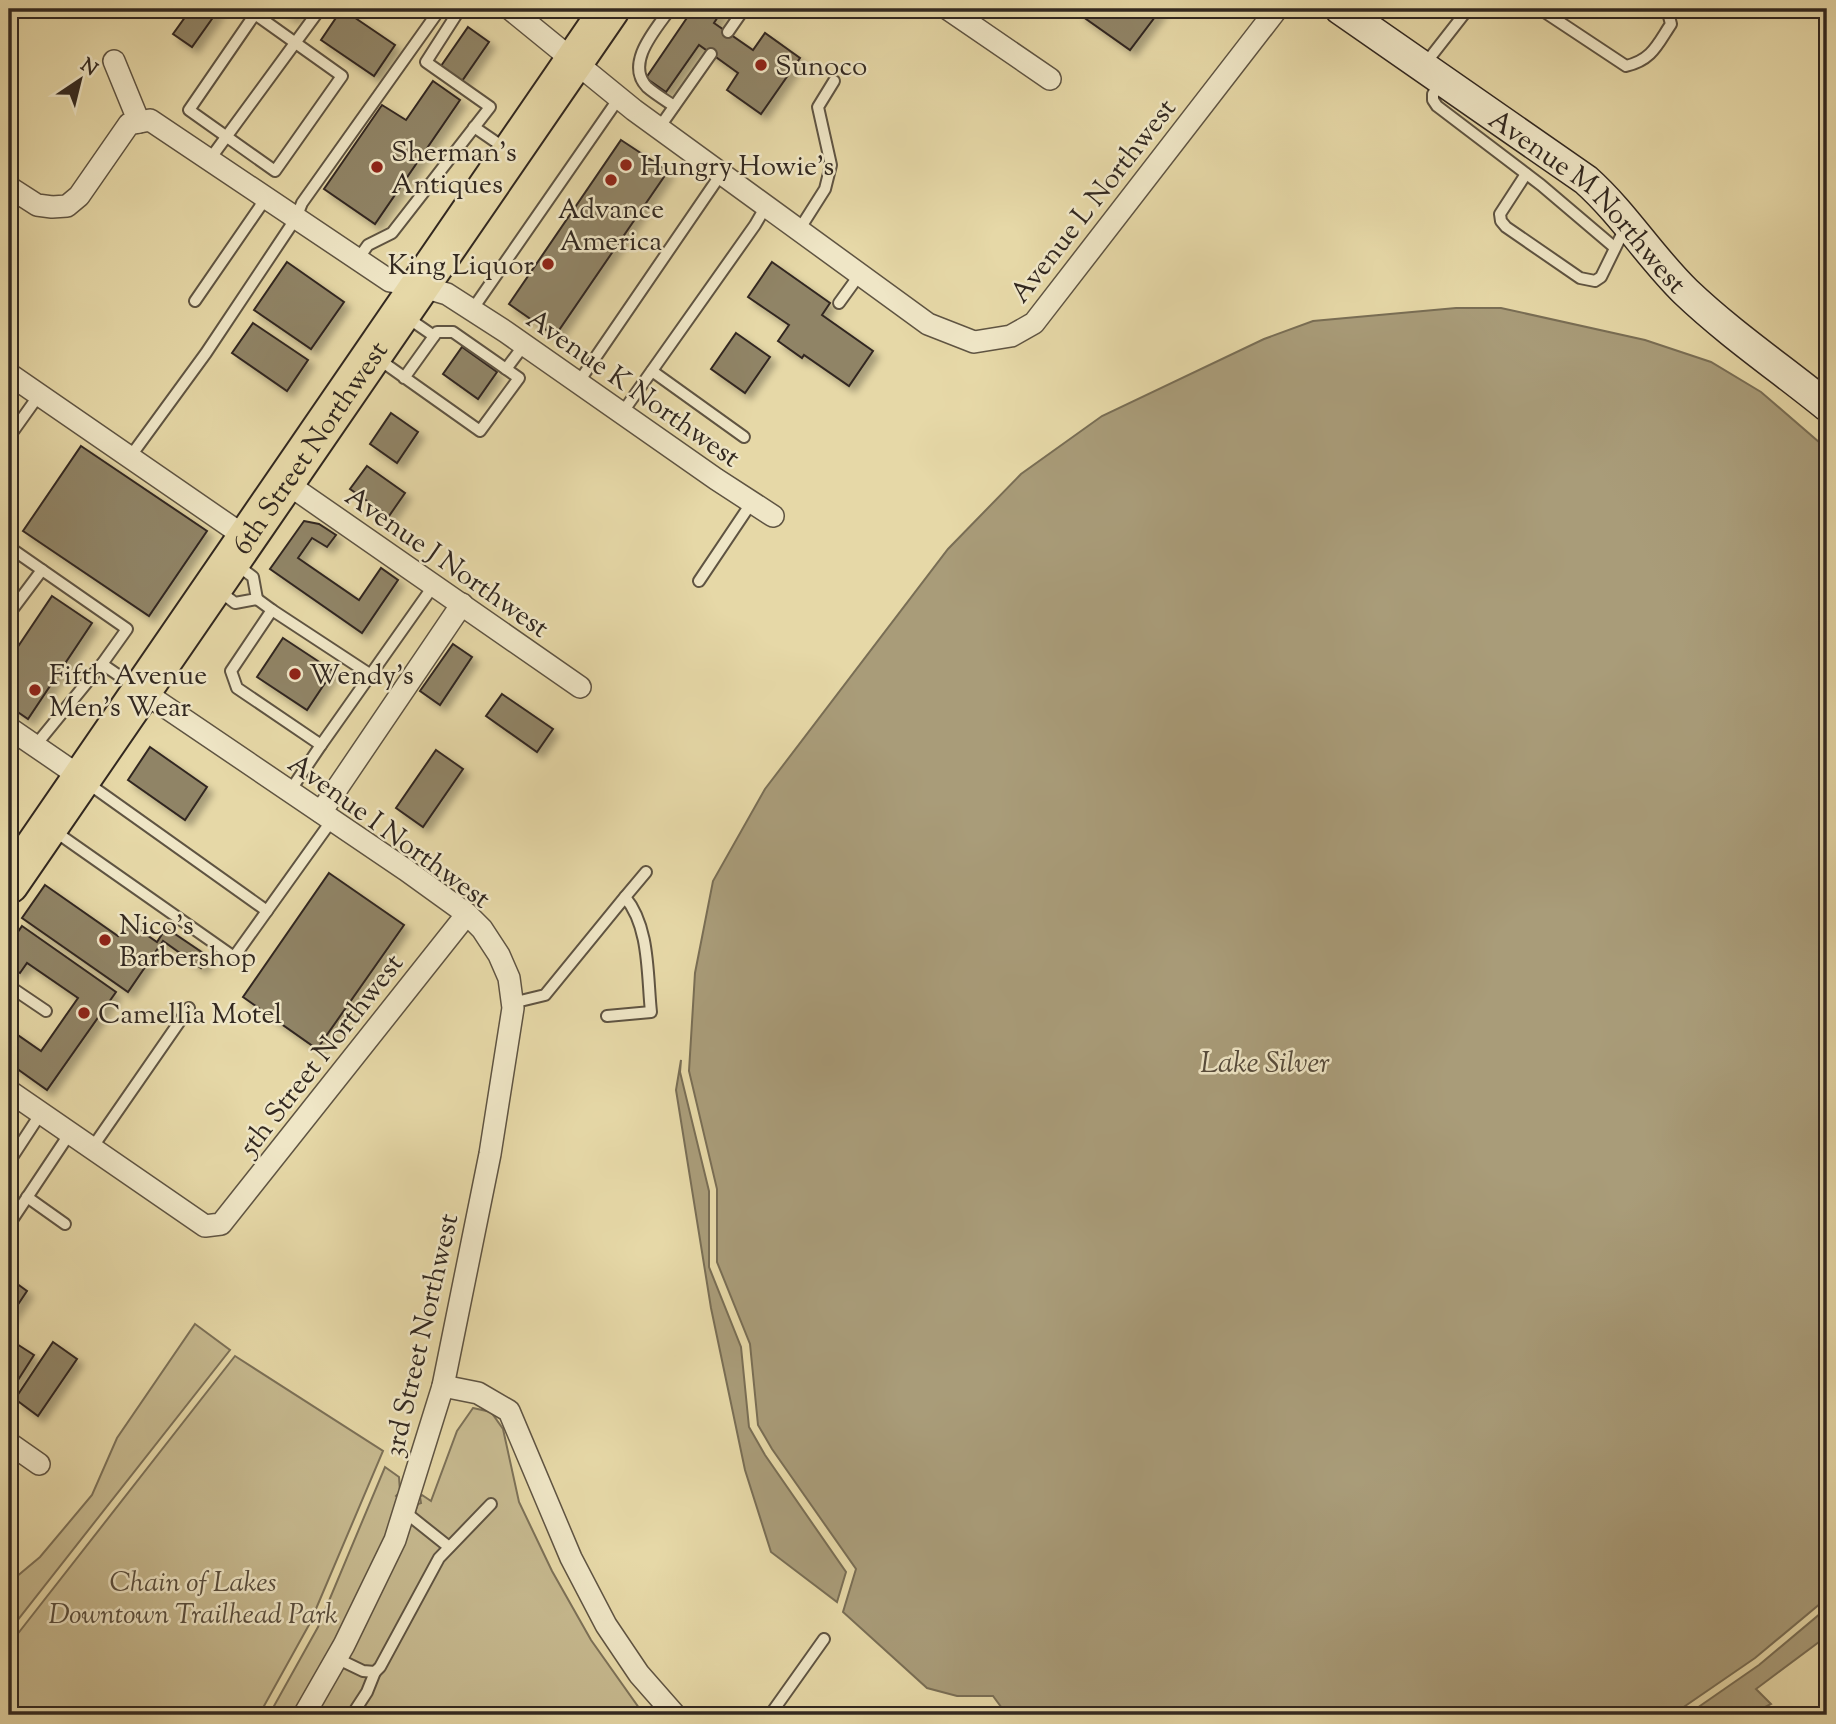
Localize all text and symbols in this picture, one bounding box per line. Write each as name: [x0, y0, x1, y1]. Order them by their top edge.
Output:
north arrow: [46, 46, 116, 116]
place label: Sunoco: [775, 48, 867, 88]
text: N: [74, 53, 102, 84]
marker: Sunoco: [753, 57, 769, 73]
street label: Avenue L Northwest: [1002, 91, 1187, 313]
street label: Avenue M Northwest: [1479, 101, 1695, 304]
place label: Sherman’s Antiques: [391, 134, 517, 206]
place label: Hungry Howie's: [640, 148, 834, 188]
marker: Hungry Howie's: [618, 157, 634, 173]
marker: Sherman’s Antiques: [369, 159, 385, 175]
marker: Advance America: [603, 172, 619, 188]
place label: Advance America: [558, 191, 664, 263]
place label: King Liquor: [388, 247, 534, 287]
marker: King Liquor: [540, 256, 556, 272]
street label: Avenue K Northwest: [517, 301, 748, 479]
street label: 6th Street Northwest: [224, 334, 399, 564]
street label: Avenue J Northwest: [336, 478, 557, 649]
place label: Fifth Avenue Men's Wear: [49, 657, 207, 729]
place label: Wendy's: [309, 657, 414, 697]
marker: Wendy's: [287, 666, 303, 682]
marker: Fifth Avenue Men's Wear: [27, 682, 43, 698]
street label: Avenue I Northwest: [279, 745, 498, 920]
place label: Nico's Barbershop: [119, 907, 256, 979]
marker: Nico's Barbershop: [97, 932, 113, 948]
street label: 5th Street Northwest: [229, 946, 414, 1167]
place label: Camellia Motel: [98, 996, 282, 1036]
marker: Camellia Motel: [76, 1005, 92, 1021]
water label: Lake Silver: [1200, 1043, 1330, 1086]
street label: 3rd Street Northwest: [375, 1210, 470, 1461]
park label: Chain of Lakes Downtown Trailhead Park: [48, 1564, 338, 1636]

